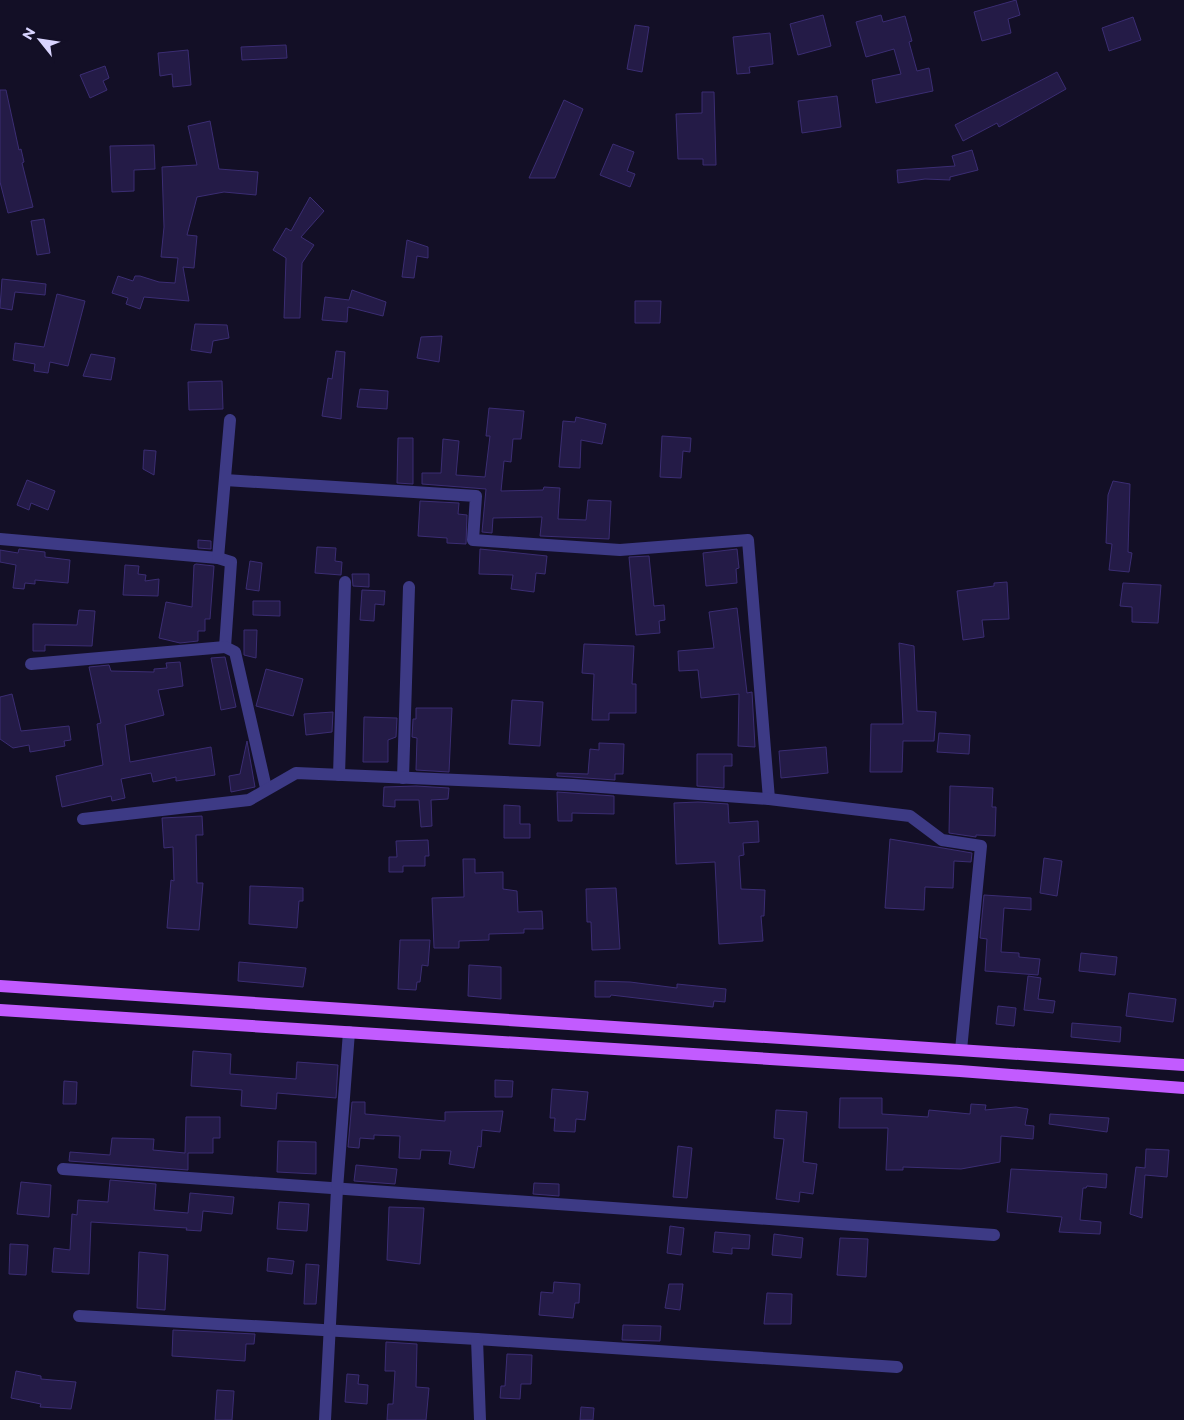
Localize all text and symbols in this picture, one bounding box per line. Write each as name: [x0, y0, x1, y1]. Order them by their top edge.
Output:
north arrow: [15, 15, 65, 65]
text: N: [18, 24, 39, 43]

